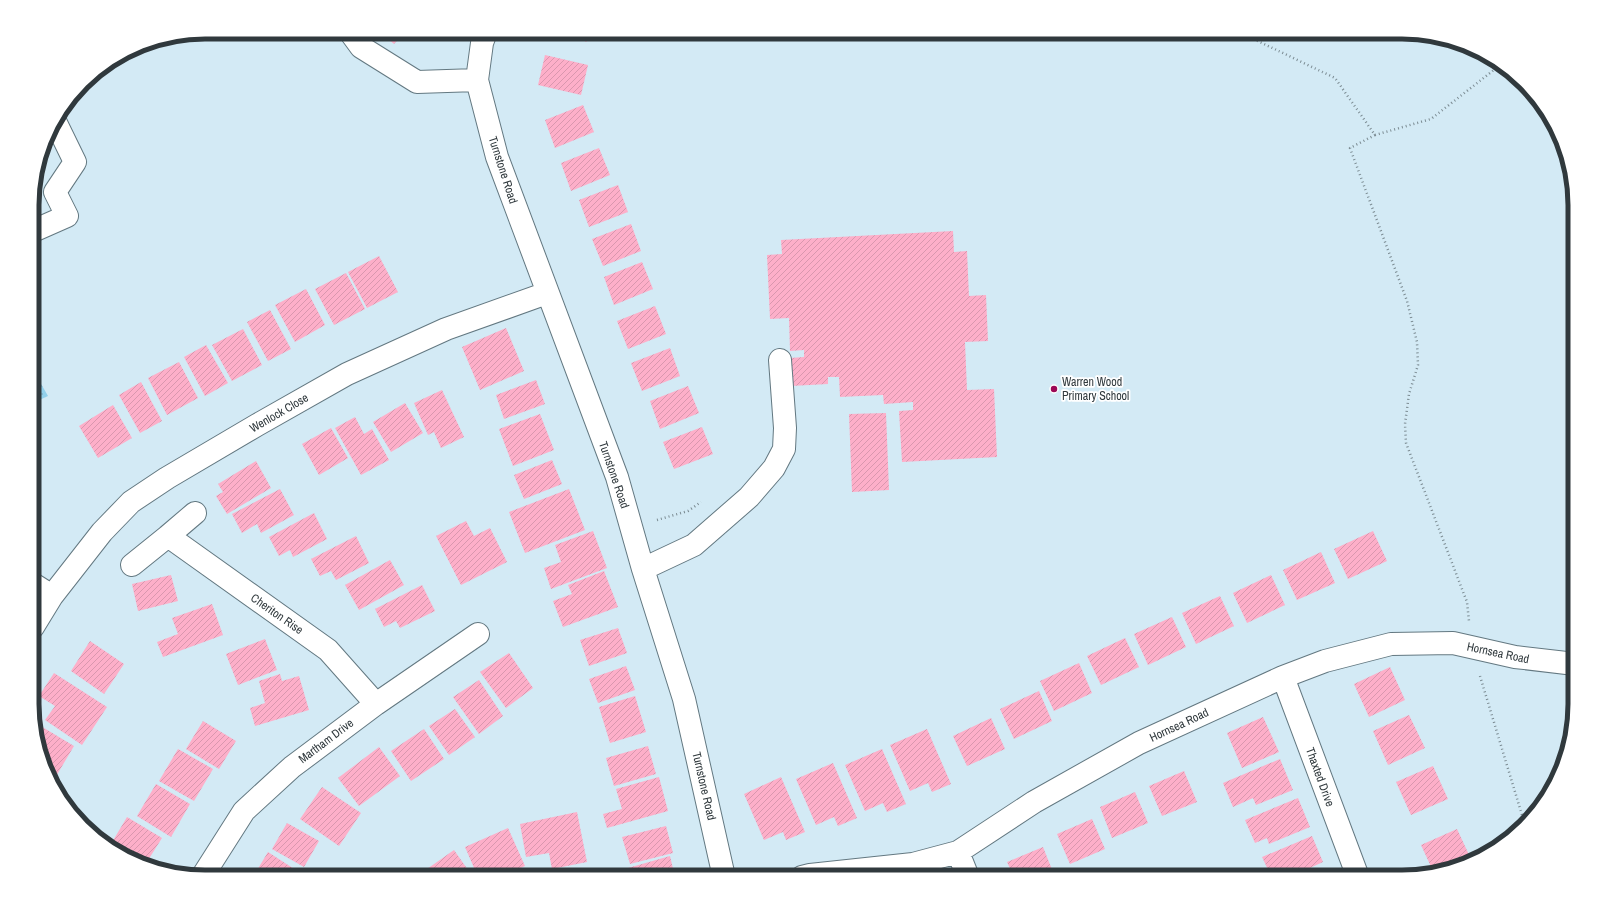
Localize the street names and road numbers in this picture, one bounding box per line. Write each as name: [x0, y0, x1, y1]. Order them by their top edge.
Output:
street label: Turnstone Road: [485, 134, 521, 206]
street label: Wenlock Close: [247, 390, 311, 436]
street label: Turnstone Road: [595, 439, 633, 511]
street label: Cheriton Rise: [248, 590, 306, 638]
street label: Hornsea Road: [1465, 639, 1531, 667]
street label: Hornsea Road: [1147, 704, 1211, 746]
street label: Martham Drive: [295, 715, 357, 767]
street label: Thaxted Drive: [1302, 745, 1338, 809]
street label: Turnstone Road: [688, 750, 720, 822]

